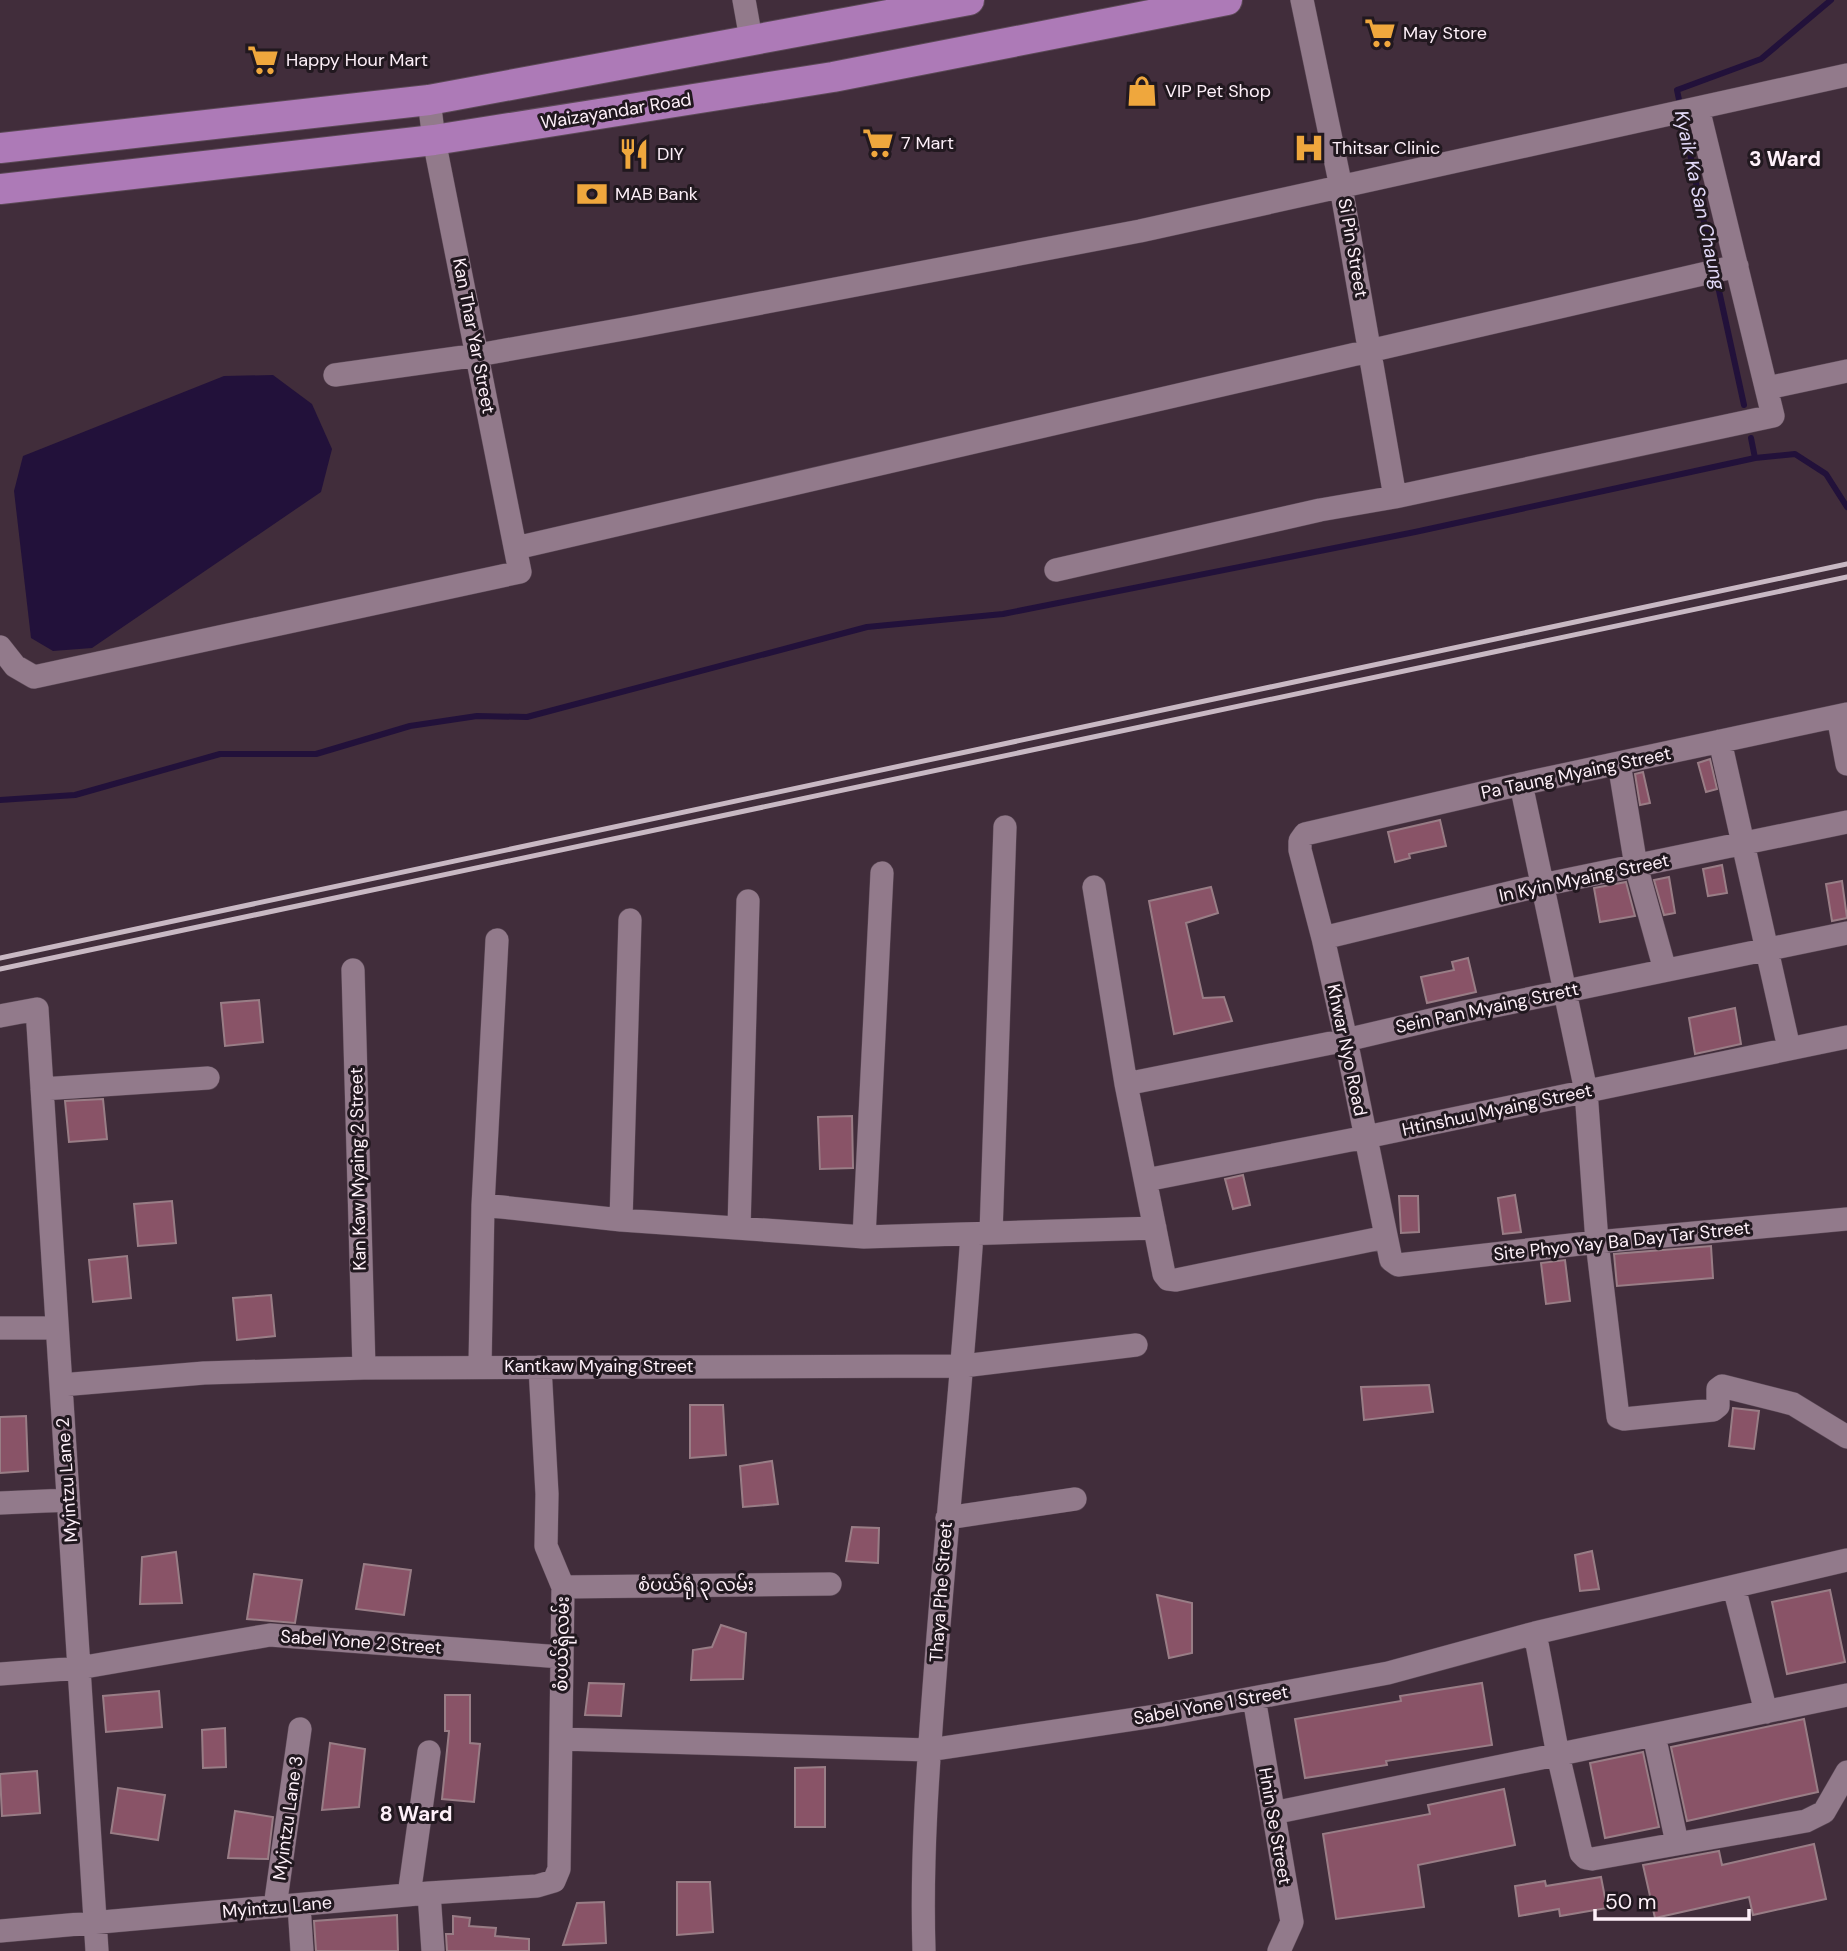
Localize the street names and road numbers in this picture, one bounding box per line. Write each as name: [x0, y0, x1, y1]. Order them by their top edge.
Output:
street label: Waizayandar Road: [539, 87, 693, 135]
street label: Si Pin Street: [1332, 196, 1374, 300]
street label: Kan Thar Yar Street: [447, 256, 501, 416]
street label: Pa Taung Myaing Street: [1479, 741, 1673, 805]
street label: In Kyin Myaing Street: [1497, 848, 1671, 908]
street label: Sein Pan Myaing Strett: [1393, 977, 1581, 1039]
street label: Khwar Nyo Road: [1321, 982, 1373, 1118]
street label: Kan Kaw Myaing 2 Street: [344, 1067, 372, 1271]
street label: Htinshuu Myaing Street: [1400, 1078, 1594, 1142]
street label: Site Phyo Yay Ba Day Tar Street: [1492, 1216, 1752, 1266]
street label: Kantkaw Myaing Street: [504, 1354, 694, 1378]
street label: Myintzu Lane 2: [51, 1417, 83, 1543]
street label: Thaya Phe Street: [924, 1521, 958, 1663]
street label: စံပယ်ရုံ ၃ လမ်း: [638, 1572, 754, 1600]
street label: စံပယ်ရုံလမ်း: [548, 1596, 578, 1692]
street label: Sabel Yone 2 Street: [280, 1624, 442, 1660]
street label: Sabel Yone 1 Street: [1132, 1680, 1290, 1730]
street label: Myintzu Lane 3: [267, 1754, 309, 1882]
street label: Hnin Se Street: [1253, 1766, 1297, 1886]
street label: Myintzu Lane: [221, 1890, 333, 1924]

